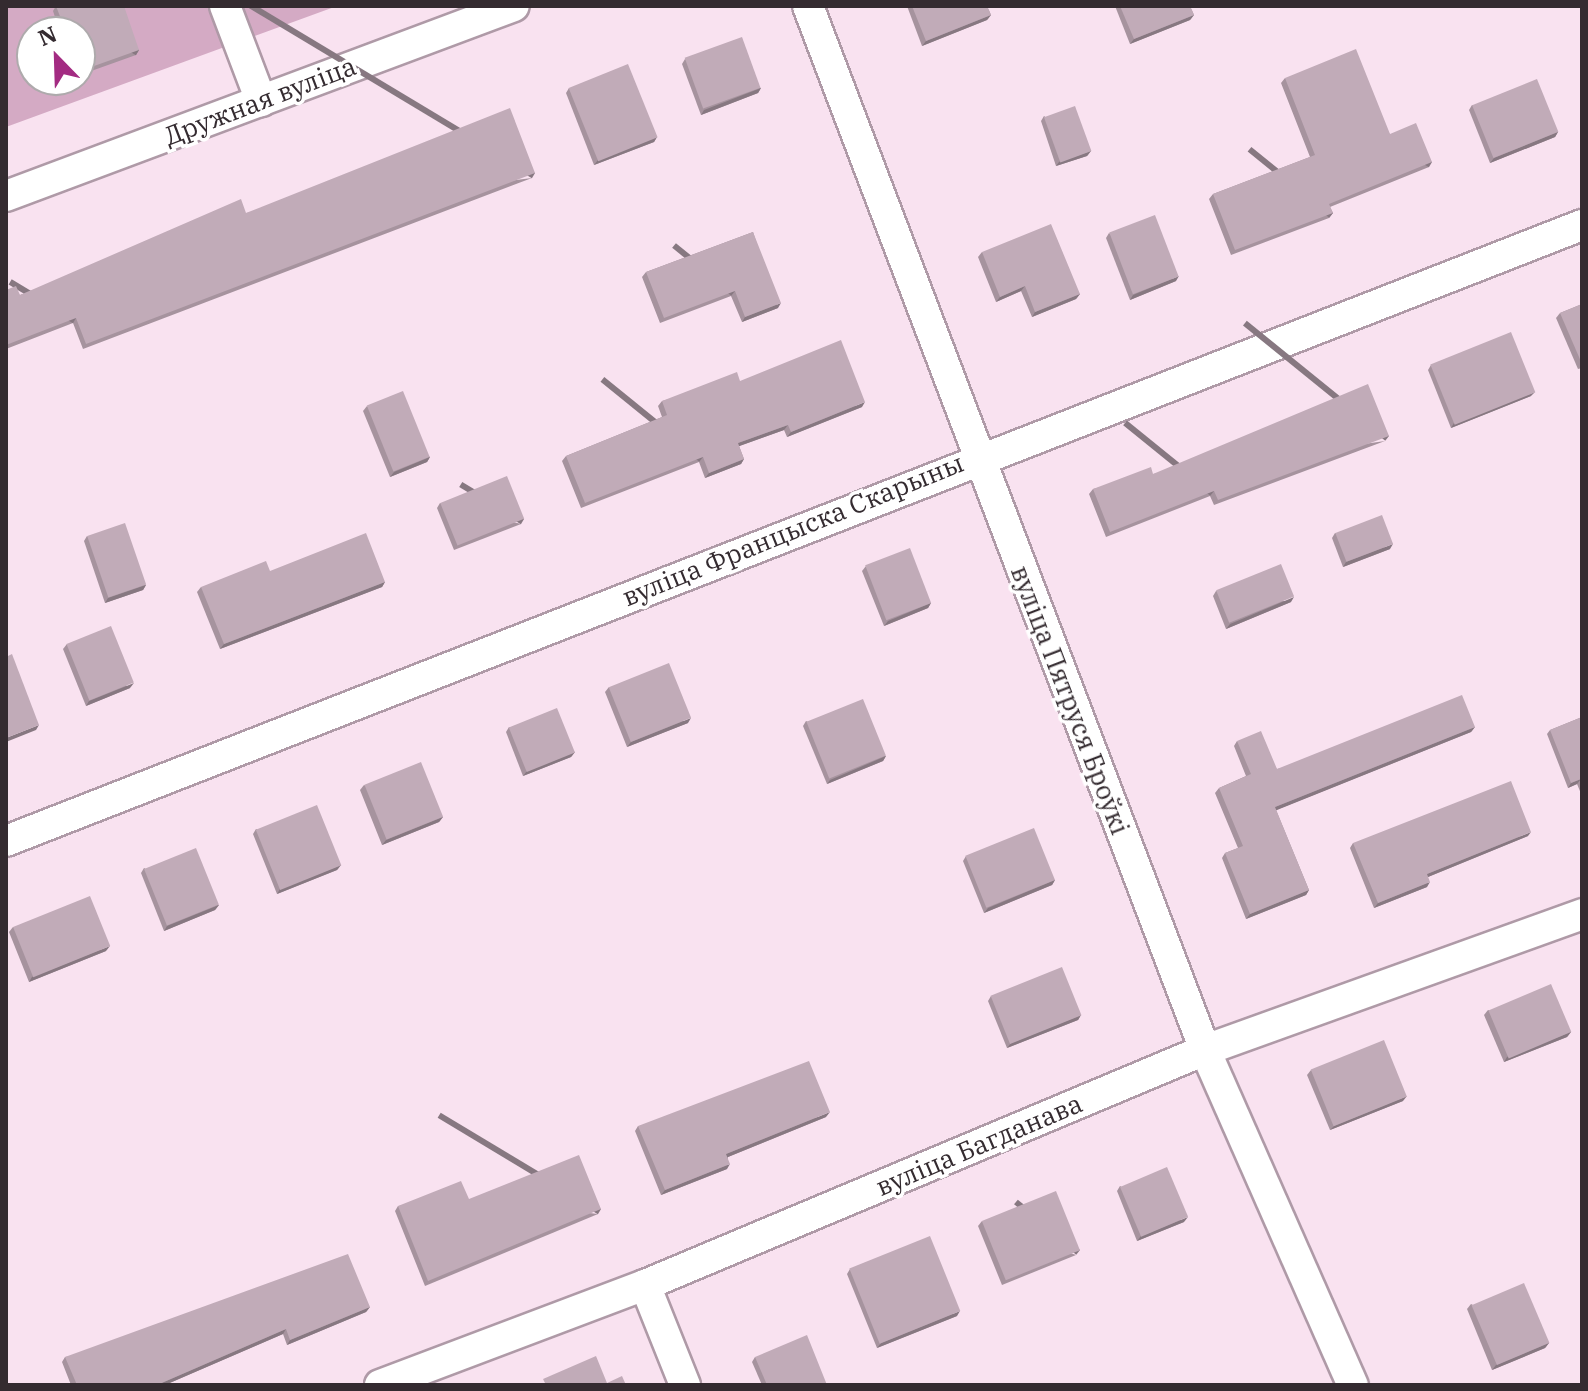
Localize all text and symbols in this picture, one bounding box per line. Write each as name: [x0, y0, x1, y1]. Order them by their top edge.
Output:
north arrow: [16, 16, 96, 96]
text: N: [34, 19, 61, 52]
street label: Дружная вуліца: [160, 50, 360, 152]
street label: вуліца Францыска Скарыны: [618, 447, 968, 613]
street label: вуліца Пятруся Броўкі: [1004, 561, 1136, 839]
street label: вуліца Багданава: [871, 1087, 1087, 1203]

